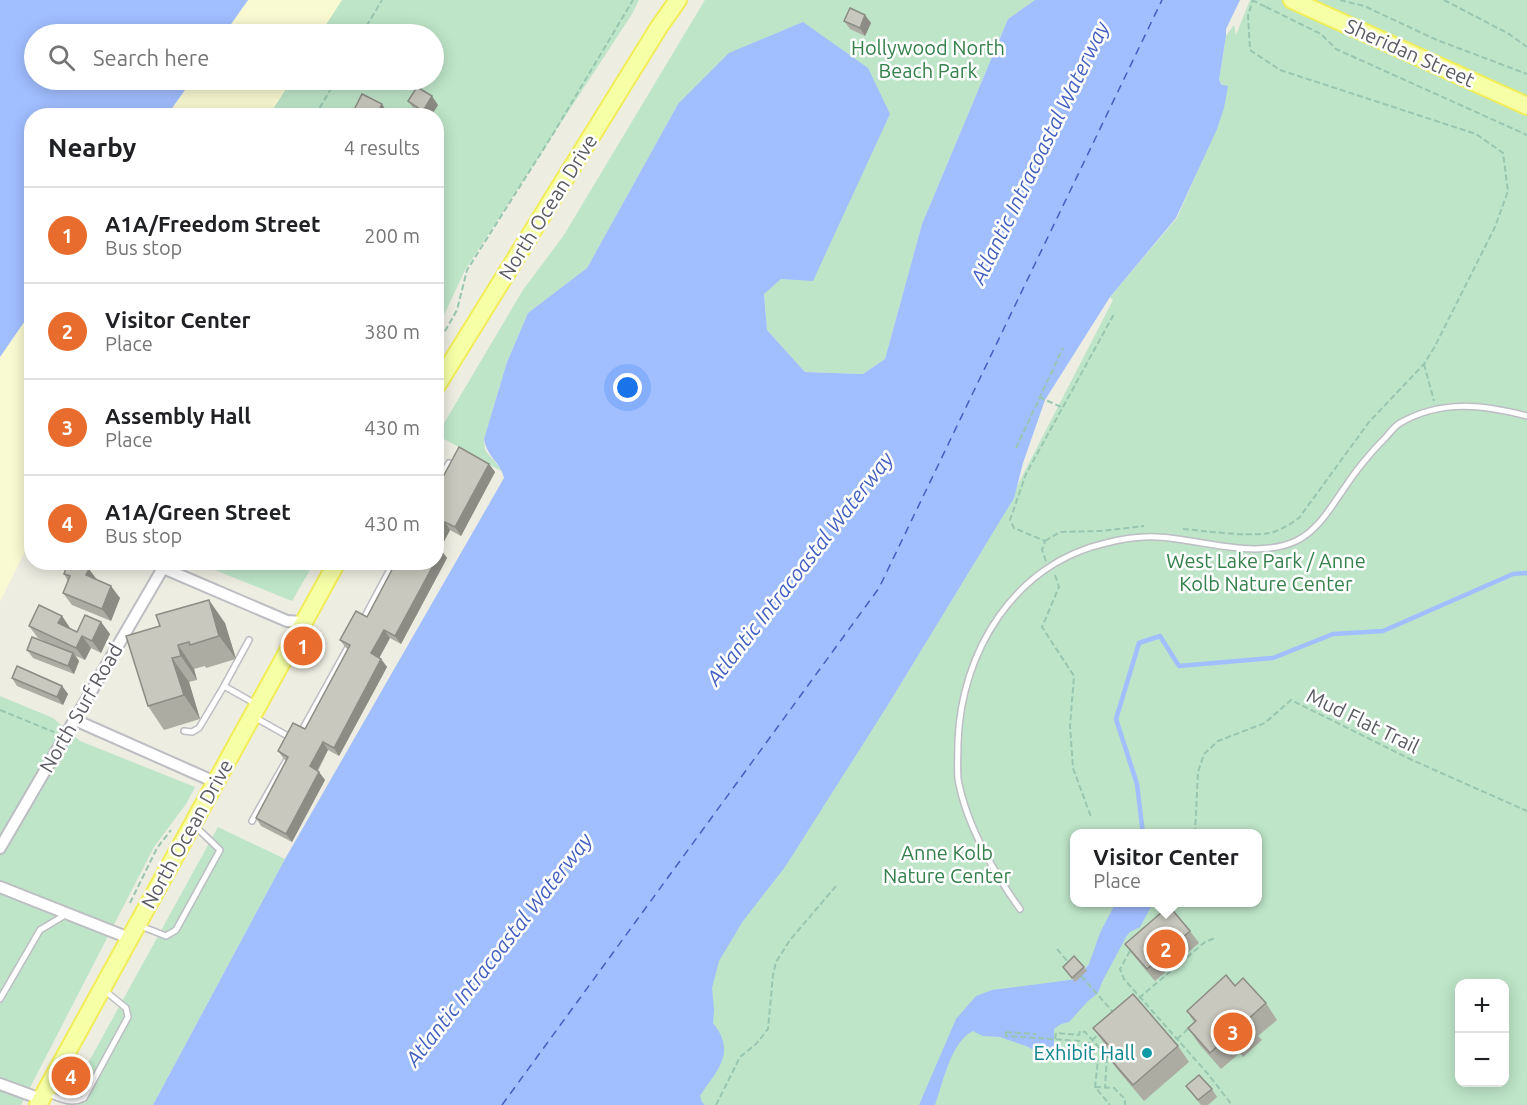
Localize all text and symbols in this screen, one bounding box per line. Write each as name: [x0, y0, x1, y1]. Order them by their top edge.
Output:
street label: Sheridan Street: [1342, 14, 1479, 91]
water label: Atlantic Intracoastal Waterway: [965, 17, 1114, 288]
search box: [24, 24, 444, 90]
park label: Hollywood North Beach Park: [851, 36, 1005, 82]
icon: search: [45, 41, 78, 74]
text: Search here: [93, 45, 209, 70]
street label: North Ocean Drive: [494, 130, 602, 284]
text: Nearby: [48, 133, 136, 162]
text: 4 results: [344, 136, 420, 159]
text: A1A/Freedom Street: [105, 211, 321, 236]
text: 1: [62, 224, 73, 247]
text: 200 m: [364, 224, 420, 247]
text: Bus stop: [105, 236, 182, 259]
text: Visitor Center: [105, 307, 251, 332]
text: 2: [62, 320, 73, 343]
text: 380 m: [364, 320, 420, 343]
text: Place: [105, 332, 153, 355]
your location: [613, 373, 642, 402]
text: Assembly Hall: [105, 403, 251, 428]
text: 3: [62, 416, 73, 439]
text: 430 m: [364, 416, 420, 439]
text: Place: [105, 428, 153, 451]
water label: Atlantic Intracoastal Waterway: [700, 446, 898, 690]
text: A1A/Green Street: [105, 499, 291, 524]
text: 4: [62, 512, 73, 535]
text: 430 m: [364, 512, 420, 535]
text: Bus stop: [105, 524, 182, 547]
park label: West Lake Park / Anne Kolb Nature Center: [1166, 549, 1366, 595]
pin: 1: [284, 624, 322, 668]
street label: North Surf Road: [34, 639, 127, 776]
street label: Mud Flat Trail: [1303, 683, 1423, 758]
street label: North Ocean Drive: [136, 755, 237, 912]
water label: Atlantic Intracoastal Waterway: [399, 827, 597, 1071]
popup: [1070, 829, 1262, 907]
park label: Anne Kolb Nature Center: [883, 841, 1011, 887]
text: Visitor Center: [1093, 844, 1239, 869]
text: Place: [1093, 869, 1141, 892]
pin: 2: [1146, 926, 1186, 972]
map controls: [1455, 979, 1509, 1087]
button: +: [1455, 979, 1509, 1033]
pin: 3: [1214, 1010, 1252, 1054]
button: −: [1455, 1033, 1509, 1087]
place label: Exhibit Hall: [1034, 1041, 1135, 1064]
marker: Exhibit Hall: [1140, 1046, 1154, 1060]
pin: 4: [52, 1054, 90, 1098]

